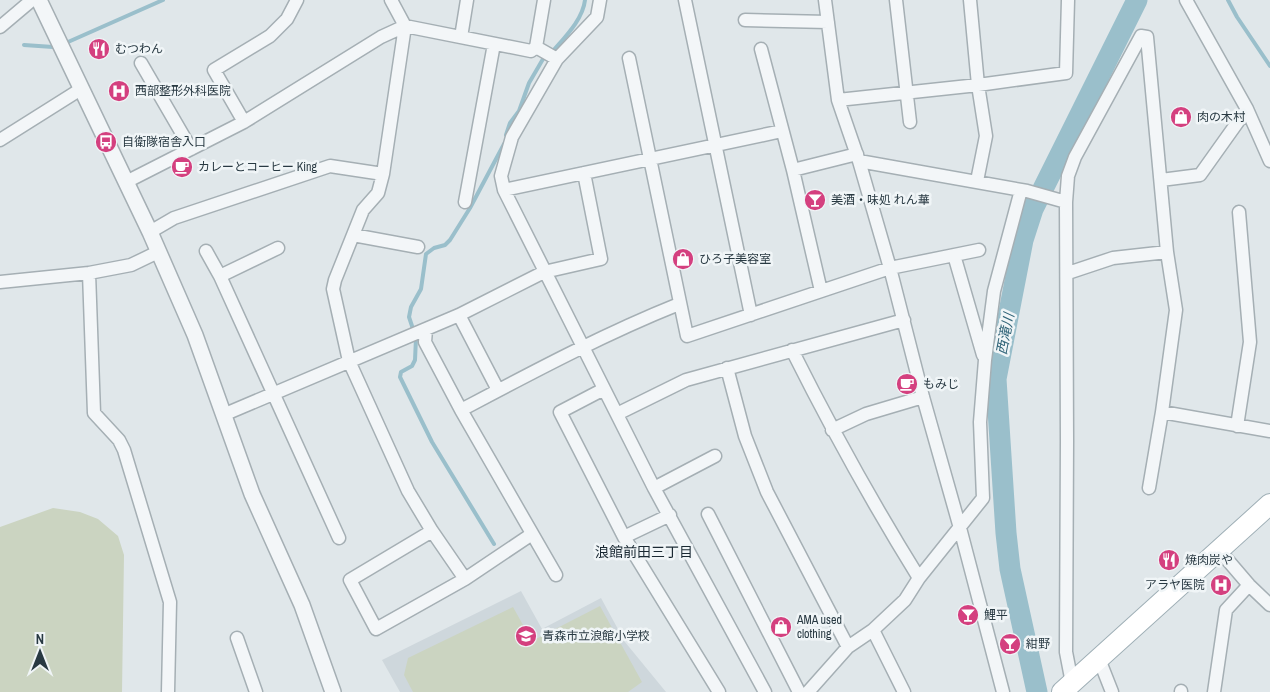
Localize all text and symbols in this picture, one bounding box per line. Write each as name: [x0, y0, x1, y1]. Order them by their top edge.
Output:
restaurant icon: むつわん: [87, 37, 111, 61]
place label: むつわん: [115, 41, 163, 57]
hospital icon: 西部整形外科医院: [107, 79, 131, 103]
place label: 西部整形外科医院: [135, 83, 231, 99]
shop icon: 肉の木村: [1169, 105, 1193, 129]
place label: 肉の木村: [1197, 109, 1246, 125]
bus stop icon: 自衛隊宿舎入口: [94, 130, 118, 154]
place label: 自衛隊宿舎入口: [122, 134, 206, 150]
cafe icon: カレーとコーヒー King: [170, 155, 194, 179]
place label: カレーとコーヒー King: [198, 159, 318, 175]
bar icon: 美酒・味処 れん華: [803, 188, 827, 212]
place label: 美酒・味処 れん華: [831, 192, 930, 208]
shop icon: ひろ子美容室: [671, 247, 695, 271]
place label: ひろ子美容室: [699, 251, 771, 267]
water label: 西滝川: [992, 310, 1018, 356]
cafe icon: もみじ: [895, 372, 919, 396]
place label: もみじ: [923, 376, 959, 392]
district label: 浪館前田三丁目: [595, 543, 693, 561]
restaurant icon: 焼肉炭や: [1157, 548, 1181, 572]
place label: 焼肉炭や: [1185, 552, 1233, 568]
hospital icon: アラヤ医院: [1209, 573, 1233, 597]
place label: アラヤ医院: [1145, 577, 1205, 593]
bar icon: 鯉平: [956, 603, 980, 627]
place label: 鯉平: [984, 607, 1008, 623]
place label: AMA used clothing: [796, 612, 842, 642]
shop icon: AMA used clothing: [769, 615, 793, 639]
school or university icon: 青森市立浪館小学校: [514, 624, 538, 648]
north arrow: [15, 627, 65, 677]
place label: 青森市立浪館小学校: [542, 628, 650, 644]
text: N: [36, 630, 44, 648]
bar icon: 紺野: [998, 632, 1022, 656]
place label: 紺野: [1026, 636, 1050, 652]

